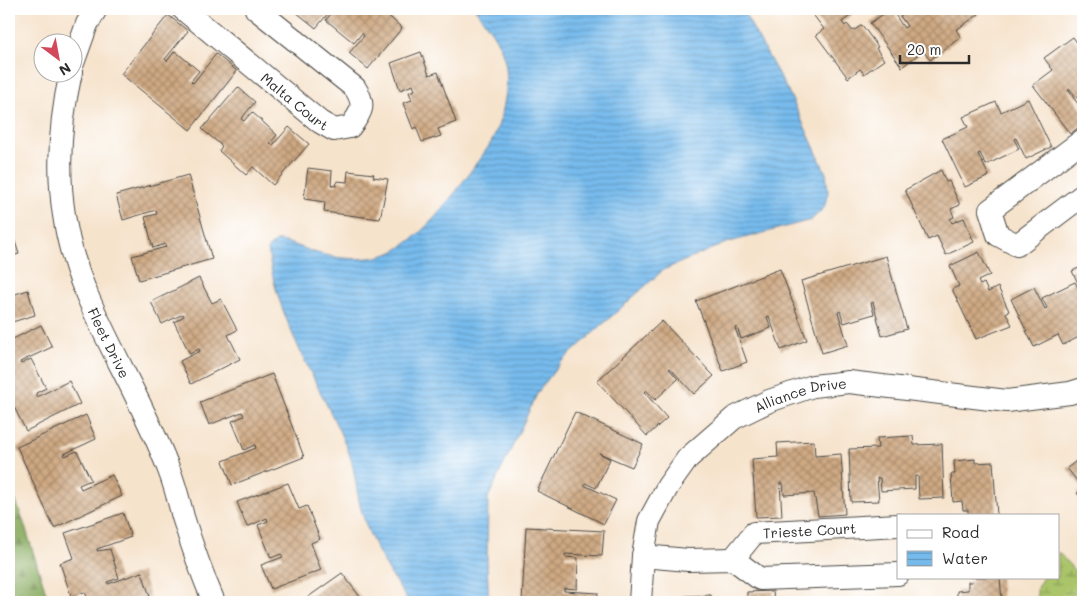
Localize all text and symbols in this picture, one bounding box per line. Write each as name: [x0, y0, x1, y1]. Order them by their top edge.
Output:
north arrow: [32, 32, 82, 82]
scale bar: [900, 32, 968, 64]
text: 20 m: [907, 39, 941, 59]
text: N: [56, 59, 75, 80]
street label: Malta Court: [257, 68, 332, 134]
street label: Fleet Drive: [84, 304, 135, 381]
street label: Alliance Drive: [751, 373, 848, 416]
legend: [897, 514, 1060, 578]
street label: Trieste Court: [762, 518, 857, 542]
text: Road: [942, 522, 979, 542]
text: Water: [942, 548, 988, 568]

